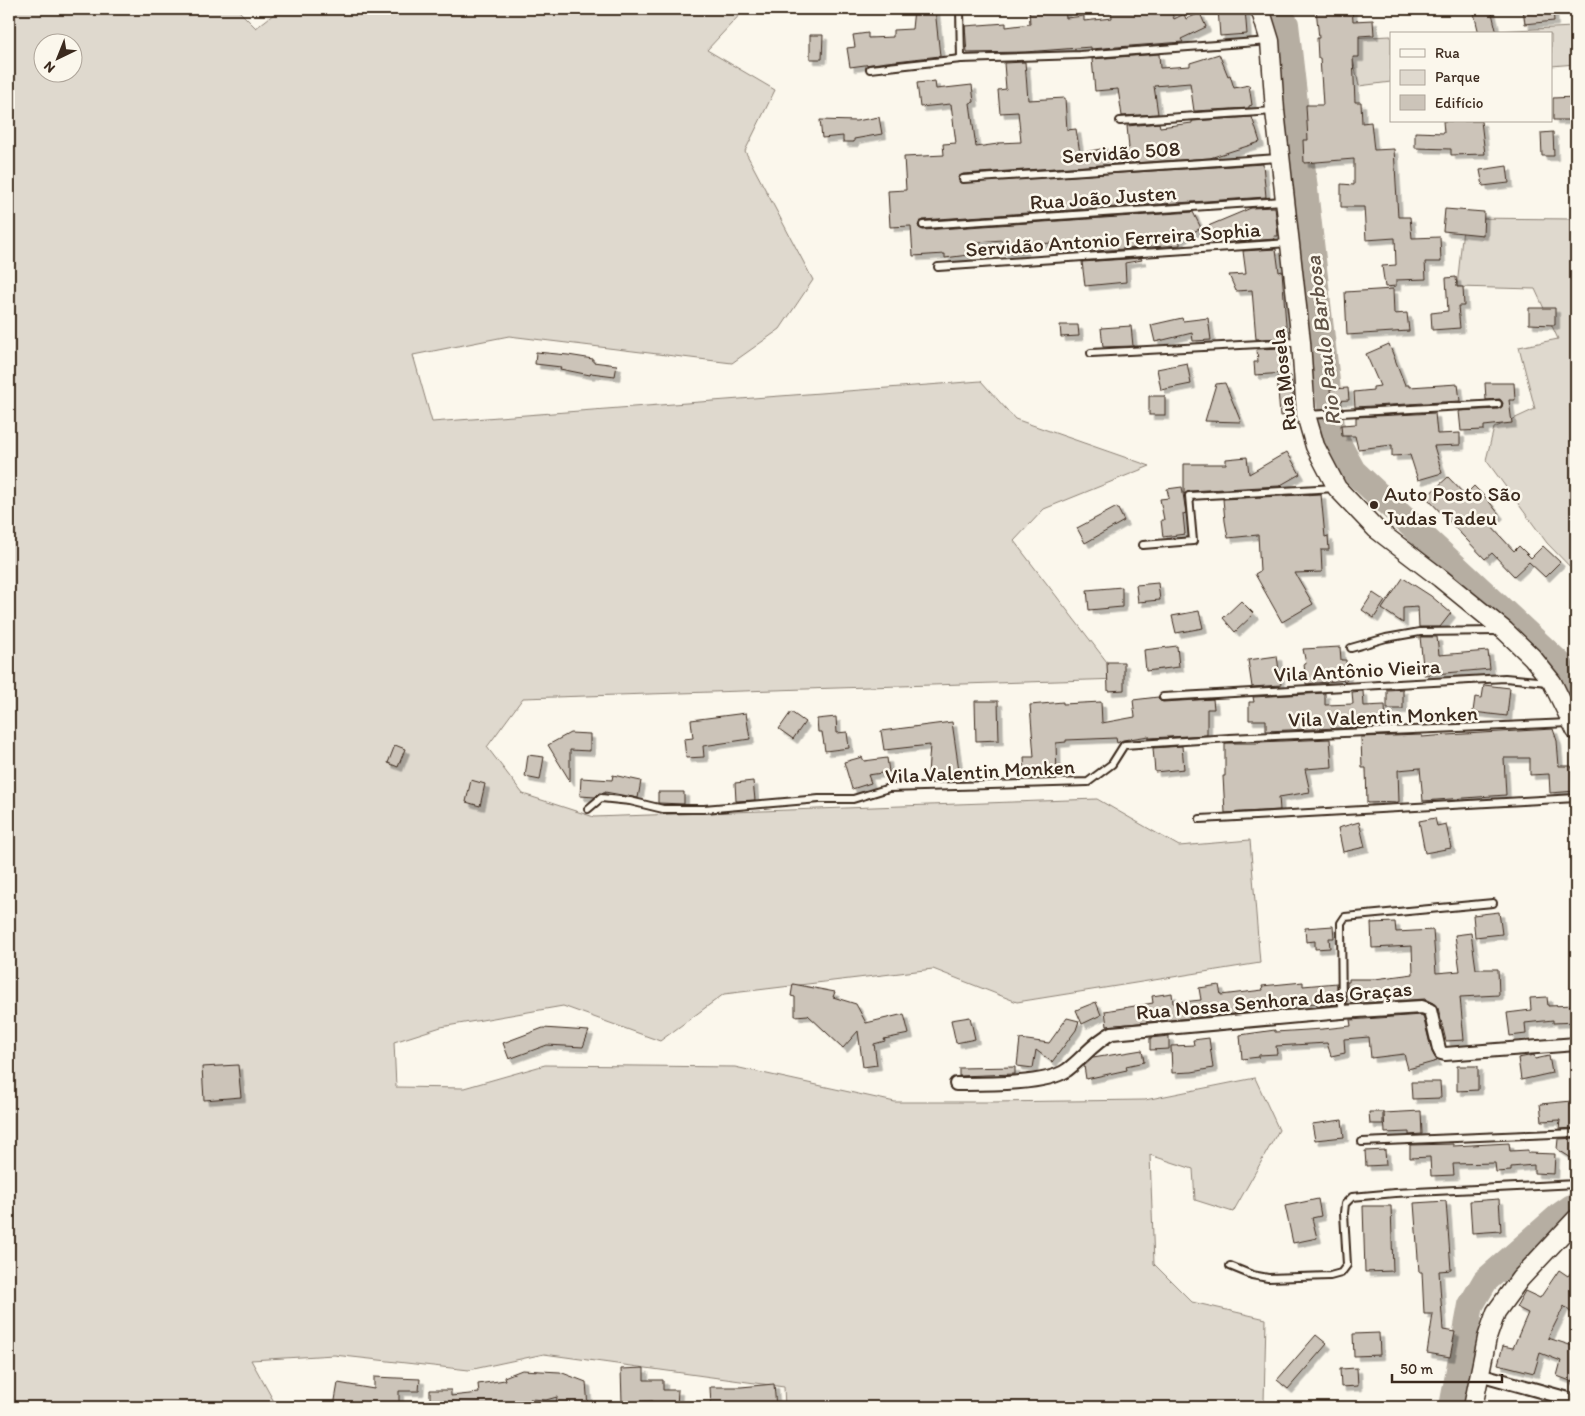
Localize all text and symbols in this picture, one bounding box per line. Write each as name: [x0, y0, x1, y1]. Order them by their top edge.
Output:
north arrow: [32, 32, 82, 82]
legend: [1390, 32, 1552, 122]
text: Rua: [1435, 44, 1460, 62]
text: N: [40, 58, 59, 77]
text: Parque: [1435, 68, 1480, 86]
text: Edifício: [1435, 94, 1483, 112]
street label: Servidão 508: [1061, 135, 1181, 169]
street label: Rua João Justen: [1029, 179, 1177, 215]
street label: Servidão Antonio Ferreira Sophia: [965, 216, 1262, 262]
water label: Rio Paulo Barbosa: [1299, 253, 1347, 428]
street label: Rua Mosela: [1264, 328, 1302, 432]
place label: Auto Posto São Judas Tadeu: [1384, 481, 1521, 530]
marker: Auto Posto São Judas Tadeu: [1368, 499, 1380, 511]
street label: Vila Antônio Vieira: [1273, 653, 1441, 687]
street label: Vila Valentin Monken: [1288, 700, 1478, 732]
street label: Vila Valentin Monken: [884, 754, 1076, 788]
street label: Rua Nossa Senhora das Graças: [1135, 975, 1413, 1025]
scale bar: [1392, 1351, 1502, 1383]
text: 50 m: [1400, 1360, 1433, 1378]

